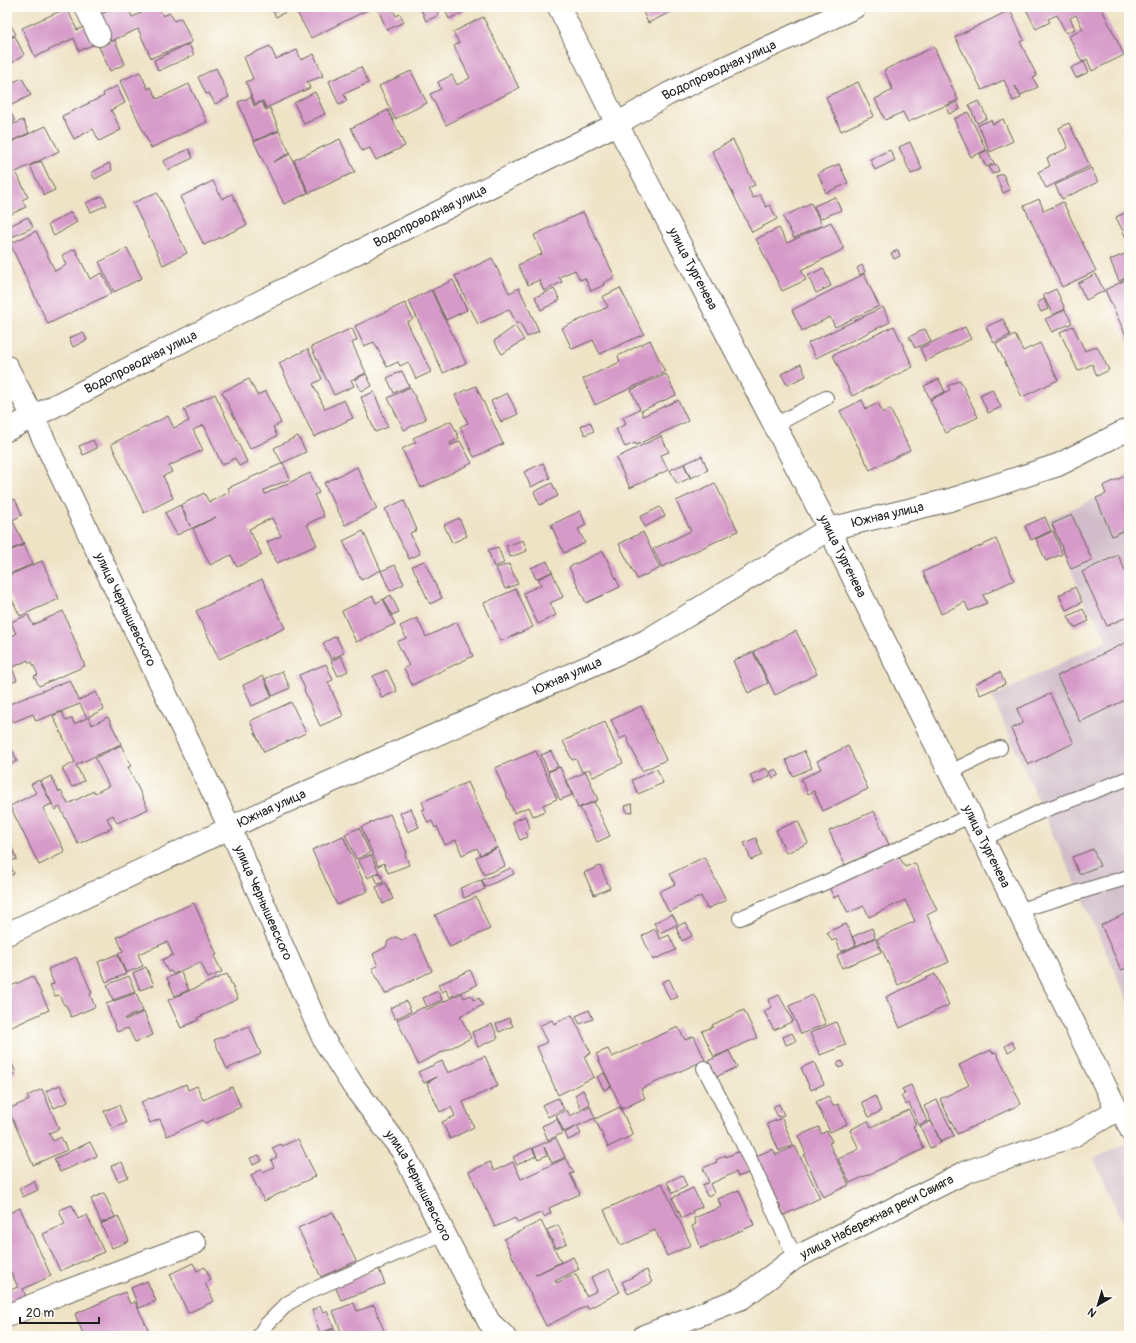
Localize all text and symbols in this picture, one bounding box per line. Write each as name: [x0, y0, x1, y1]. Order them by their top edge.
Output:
street label: Водопроводная улица: [659, 37, 779, 104]
street label: Водопроводная улица: [371, 182, 489, 251]
street label: улица Тургенева: [664, 224, 721, 313]
street label: Водопроводная улица: [82, 327, 200, 397]
street label: Южная улица: [850, 499, 925, 531]
street label: улица Тургенева: [815, 511, 870, 600]
street label: улица Чернышевского: [91, 549, 159, 669]
street label: Южная улица: [531, 654, 604, 698]
street label: Южная улица: [235, 786, 308, 831]
street label: улица Тургенева: [959, 801, 1014, 890]
street label: улица Чернышевского: [230, 842, 296, 963]
street label: улица Чернышевского: [381, 1126, 455, 1244]
street label: улица Набережная реки Свияга: [797, 1171, 956, 1263]
north arrow: [1078, 1285, 1118, 1325]
scale bar: [20, 1299, 99, 1325]
text: N: [1085, 1305, 1099, 1320]
text: 20 m: [26, 1306, 55, 1321]

